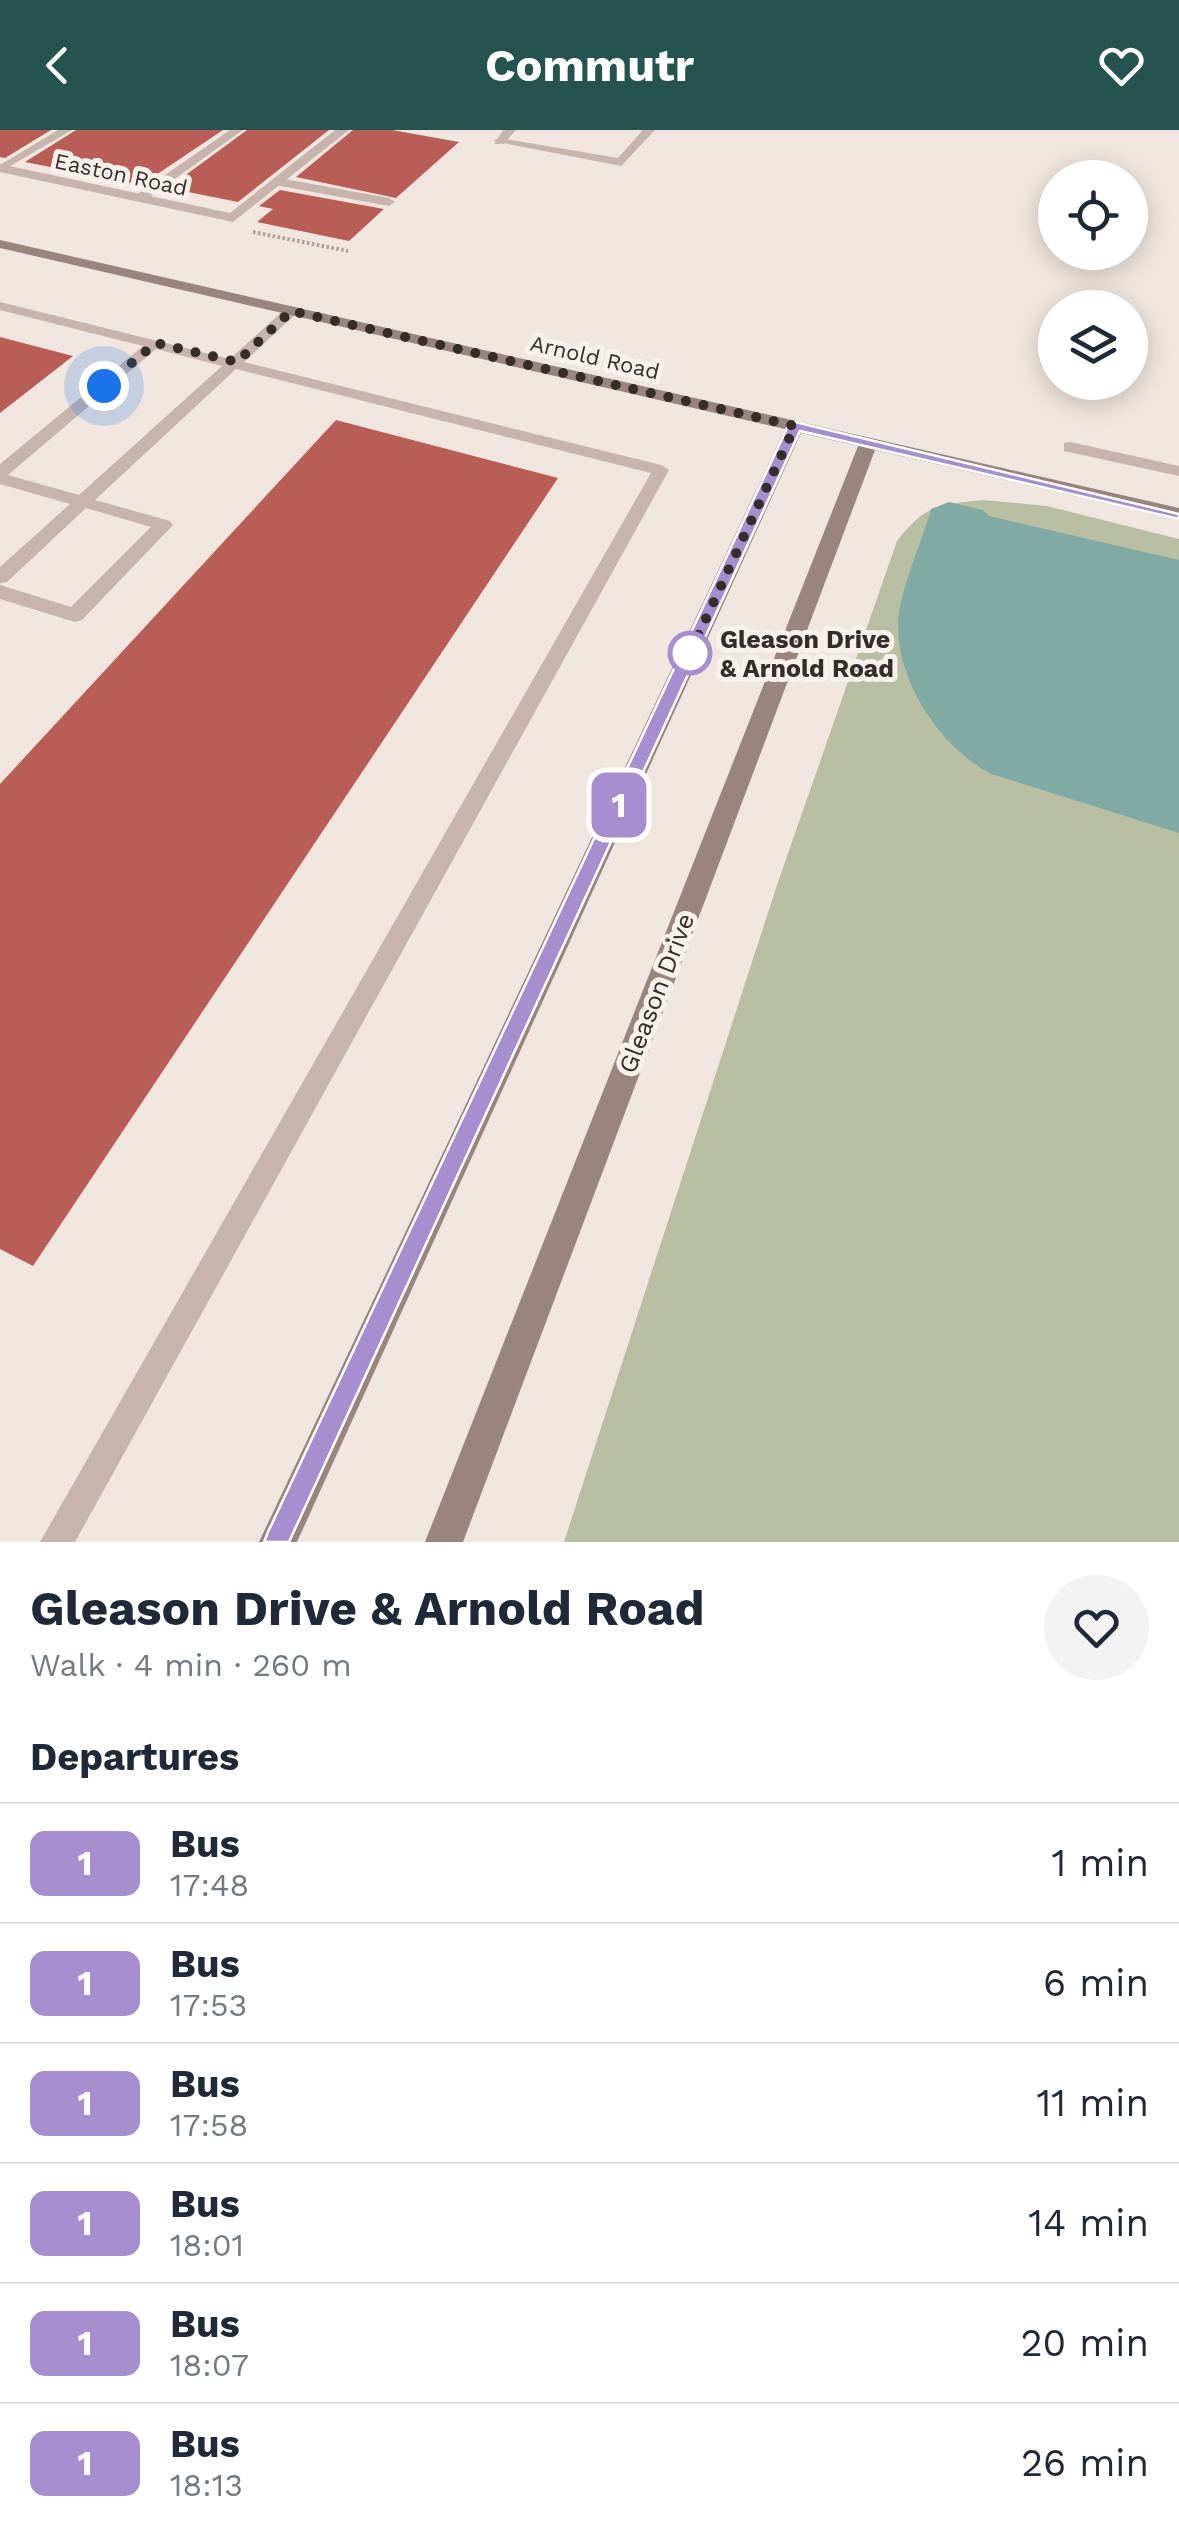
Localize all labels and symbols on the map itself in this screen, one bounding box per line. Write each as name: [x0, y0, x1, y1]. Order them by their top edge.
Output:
street label: Easton Road: [52, 148, 190, 201]
street label: Arnold Road: [528, 330, 662, 385]
your location: [79, 361, 129, 411]
place label: Gleason Drive & Arnold Road: [720, 625, 894, 683]
marker: Gleason Drive & Arnold Road: [669, 632, 711, 674]
line badge: 1: [586, 772, 652, 838]
street label: Gleason Drive: [613, 909, 700, 1077]

